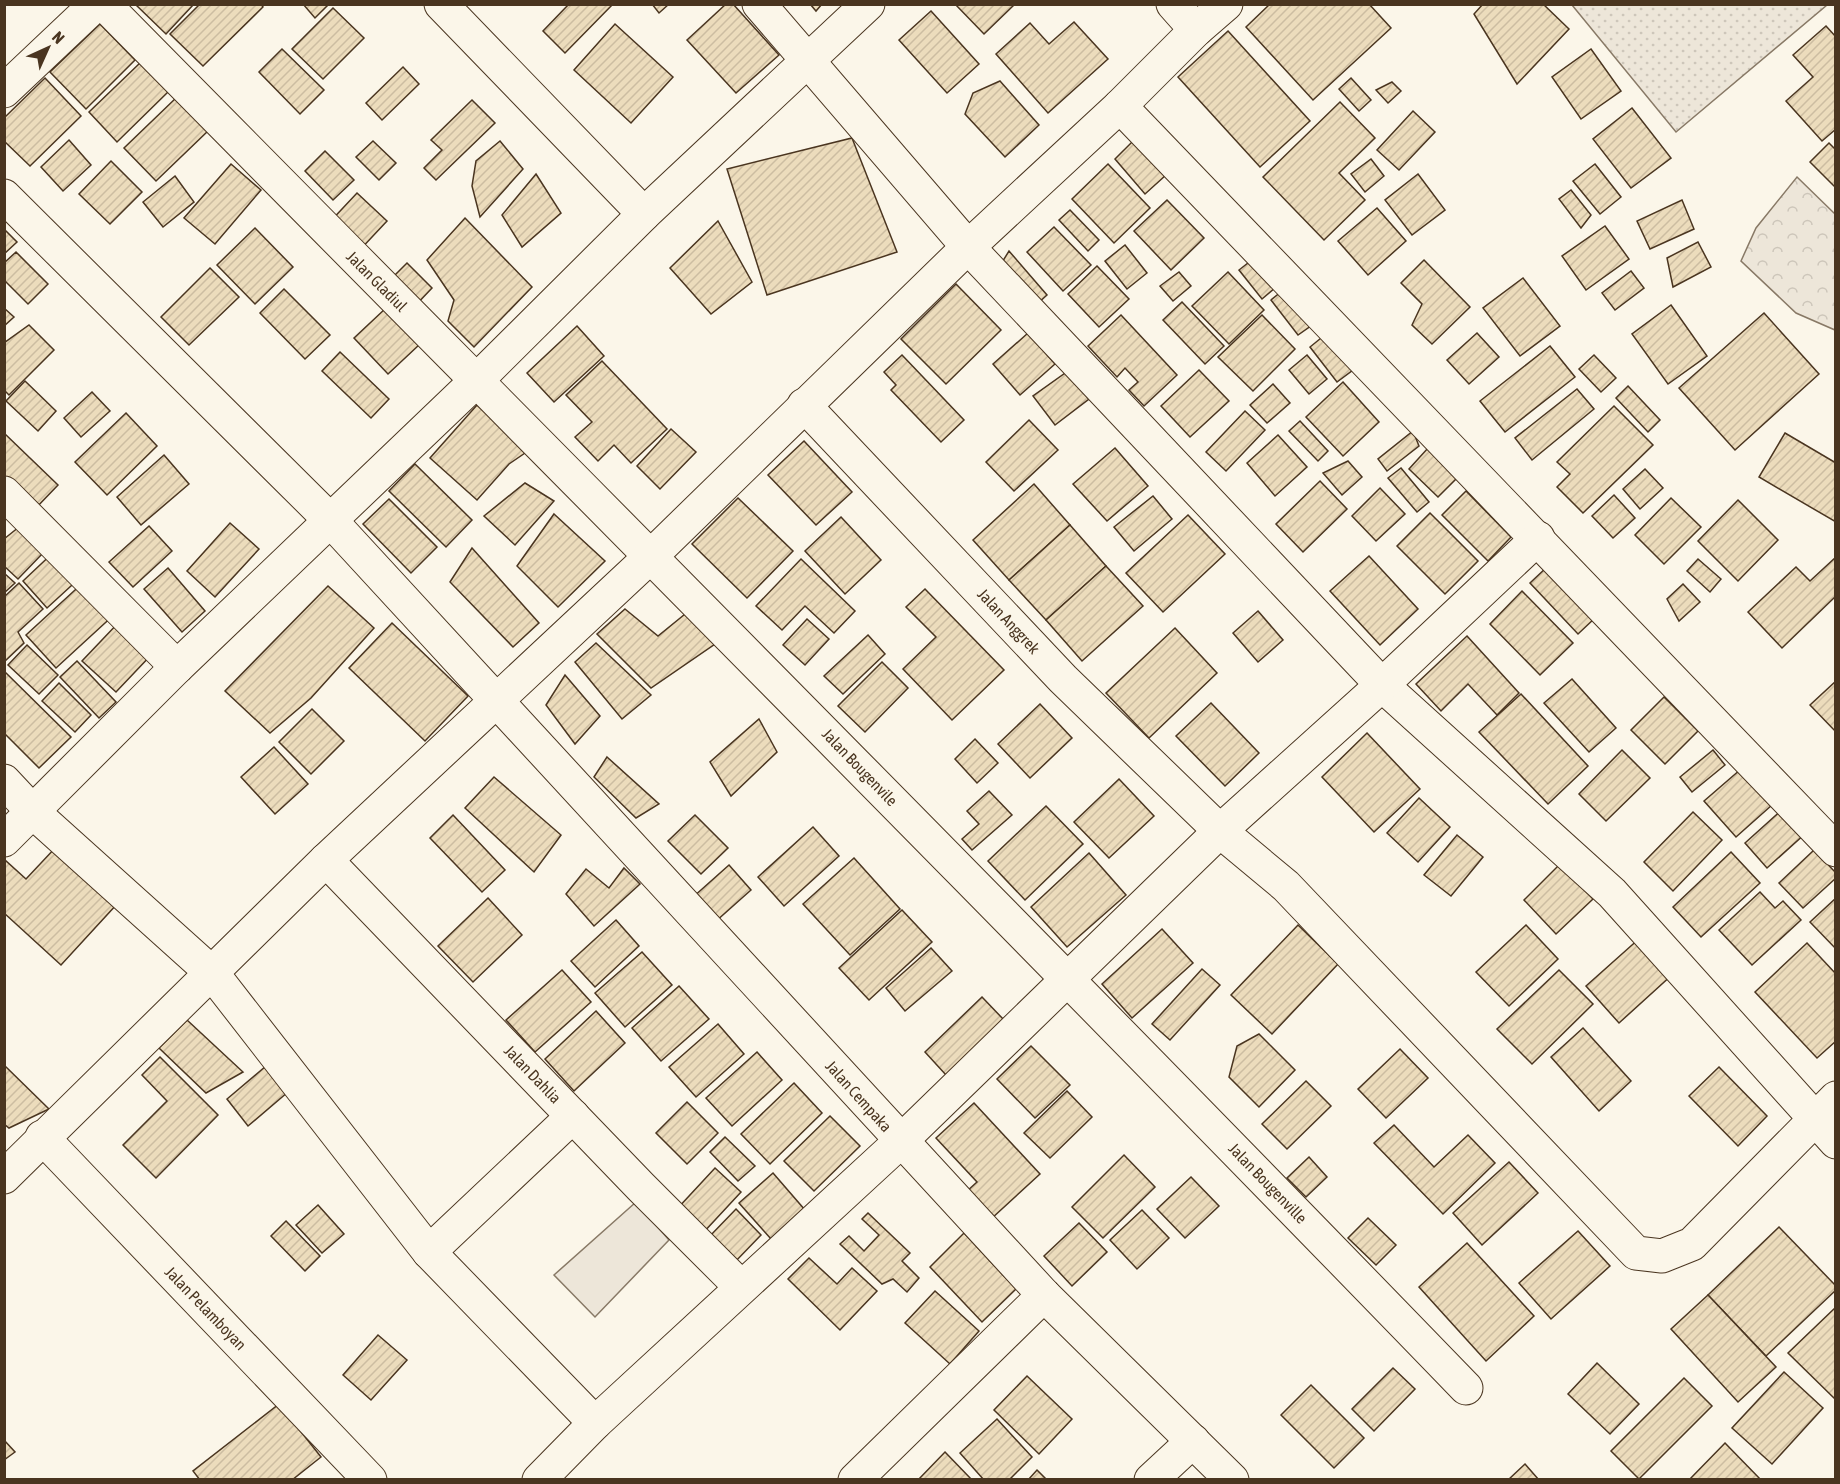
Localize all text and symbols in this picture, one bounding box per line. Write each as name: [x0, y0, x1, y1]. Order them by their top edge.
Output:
north arrow: [18, 18, 78, 78]
text: N: [49, 28, 68, 47]
street label: Jalan Gladiul: [343, 247, 411, 315]
street label: Jalan Anggrek: [974, 585, 1044, 658]
street label: Jalan Bougenvile: [818, 725, 901, 810]
street label: Jalan Dahlia: [501, 1041, 565, 1107]
street label: Jalan Cempaka: [822, 1057, 896, 1136]
street label: Jalan Bougenville: [1225, 1139, 1311, 1228]
street label: Jalan Pelamboyan: [161, 1263, 250, 1354]

